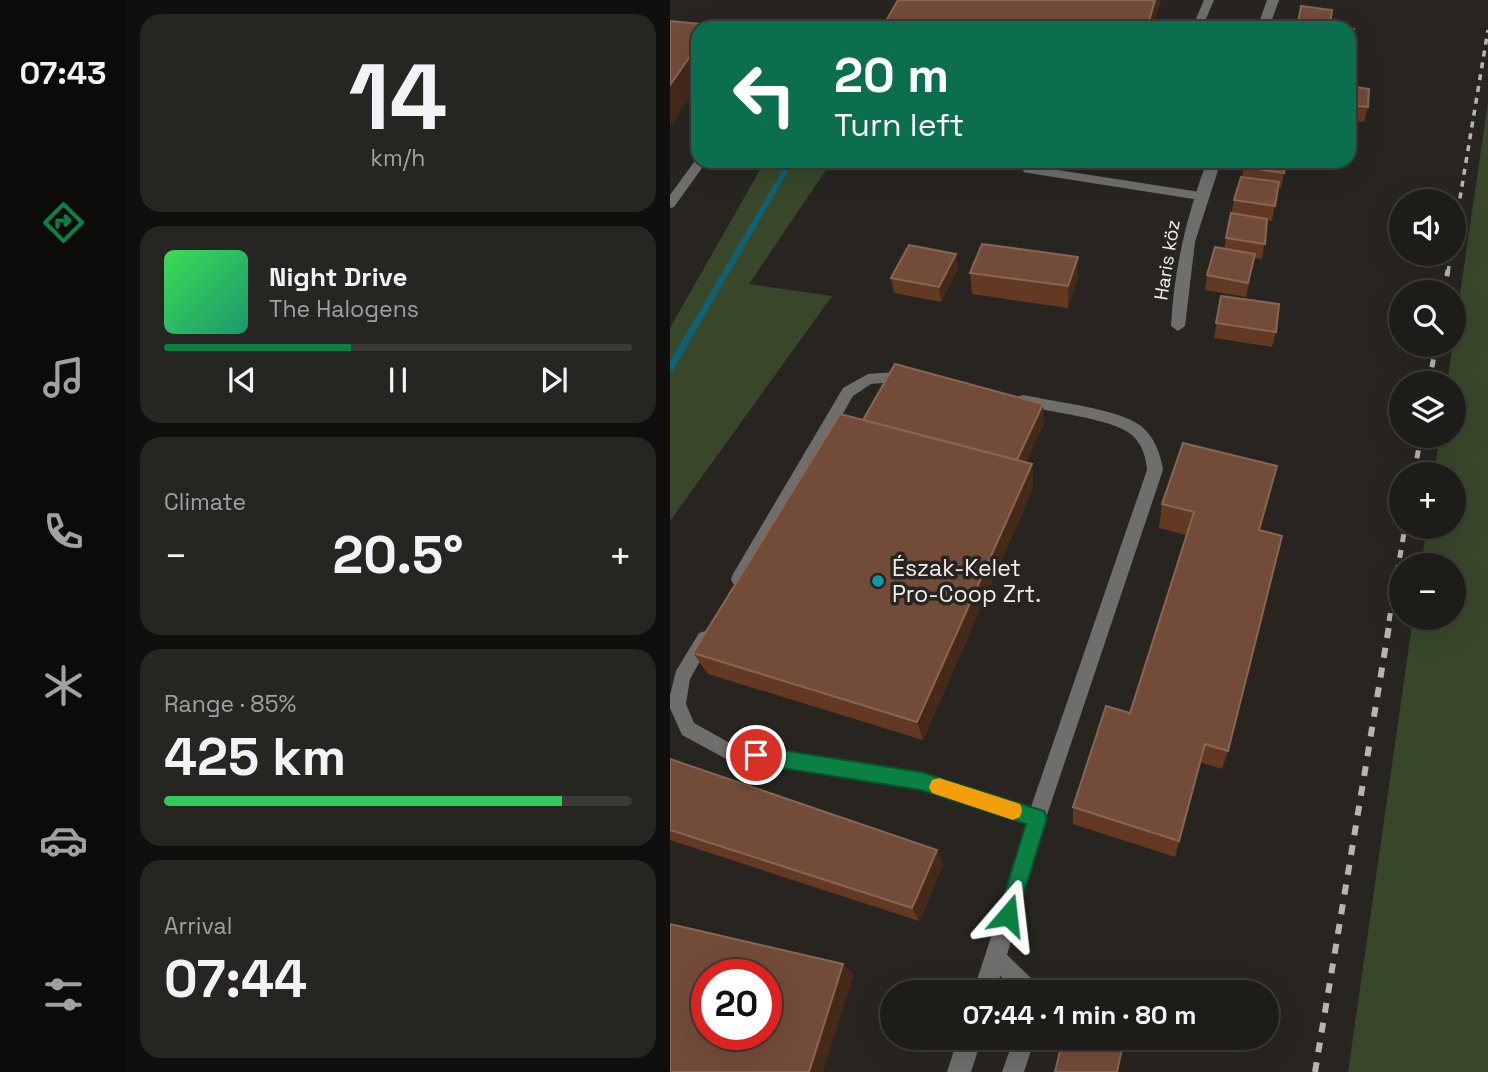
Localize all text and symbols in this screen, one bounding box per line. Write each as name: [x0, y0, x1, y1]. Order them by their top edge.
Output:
text: 14: [348, 39, 448, 156]
text: 20 m: [834, 44, 949, 106]
icon: left: [719, 49, 810, 140]
text: 07:43: [19, 53, 107, 93]
text: Turn left: [834, 105, 964, 145]
text: km/h: [371, 143, 425, 173]
map controls: [1389, 189, 1466, 630]
button: sound: [1389, 189, 1466, 266]
icon: directions: [39, 198, 88, 247]
street label: Haris köz: [1148, 218, 1186, 302]
text: Night Drive: [269, 260, 407, 294]
button: search: [1389, 280, 1466, 357]
text: The Halogens: [269, 294, 419, 324]
icon: music: [39, 353, 88, 402]
icon: previous: [223, 361, 261, 399]
icon: pause: [379, 361, 417, 399]
icon: next: [535, 361, 573, 399]
button: layers: [1389, 371, 1466, 448]
button: +: [1389, 462, 1466, 539]
text: Climate: [164, 487, 246, 517]
icon: phone: [39, 507, 88, 556]
text: 20.5°: [332, 522, 464, 588]
text: −: [164, 532, 188, 580]
text: +: [608, 532, 632, 580]
place label: Észak-Kelet Pro-Coop Zrt.: [892, 553, 1041, 609]
button: −: [1389, 553, 1466, 630]
marker: Észak-Kelet Pro-Coop Zrt.: [870, 573, 886, 589]
icon: climate: [39, 661, 88, 710]
text: Range · 85%: [164, 689, 296, 719]
text: 425 km: [164, 724, 346, 790]
pin: [726, 725, 786, 785]
icon: arrive: [737, 736, 775, 774]
icon: car: [39, 816, 88, 865]
position arrow: [971, 878, 1045, 952]
text: Arrival: [164, 911, 232, 941]
text: 07:44: [164, 946, 307, 1012]
speed limit sign: 20: [691, 959, 782, 1050]
icon: filters: [39, 970, 88, 1019]
text: 07:44 · 1 min · 80 m: [962, 998, 1197, 1032]

